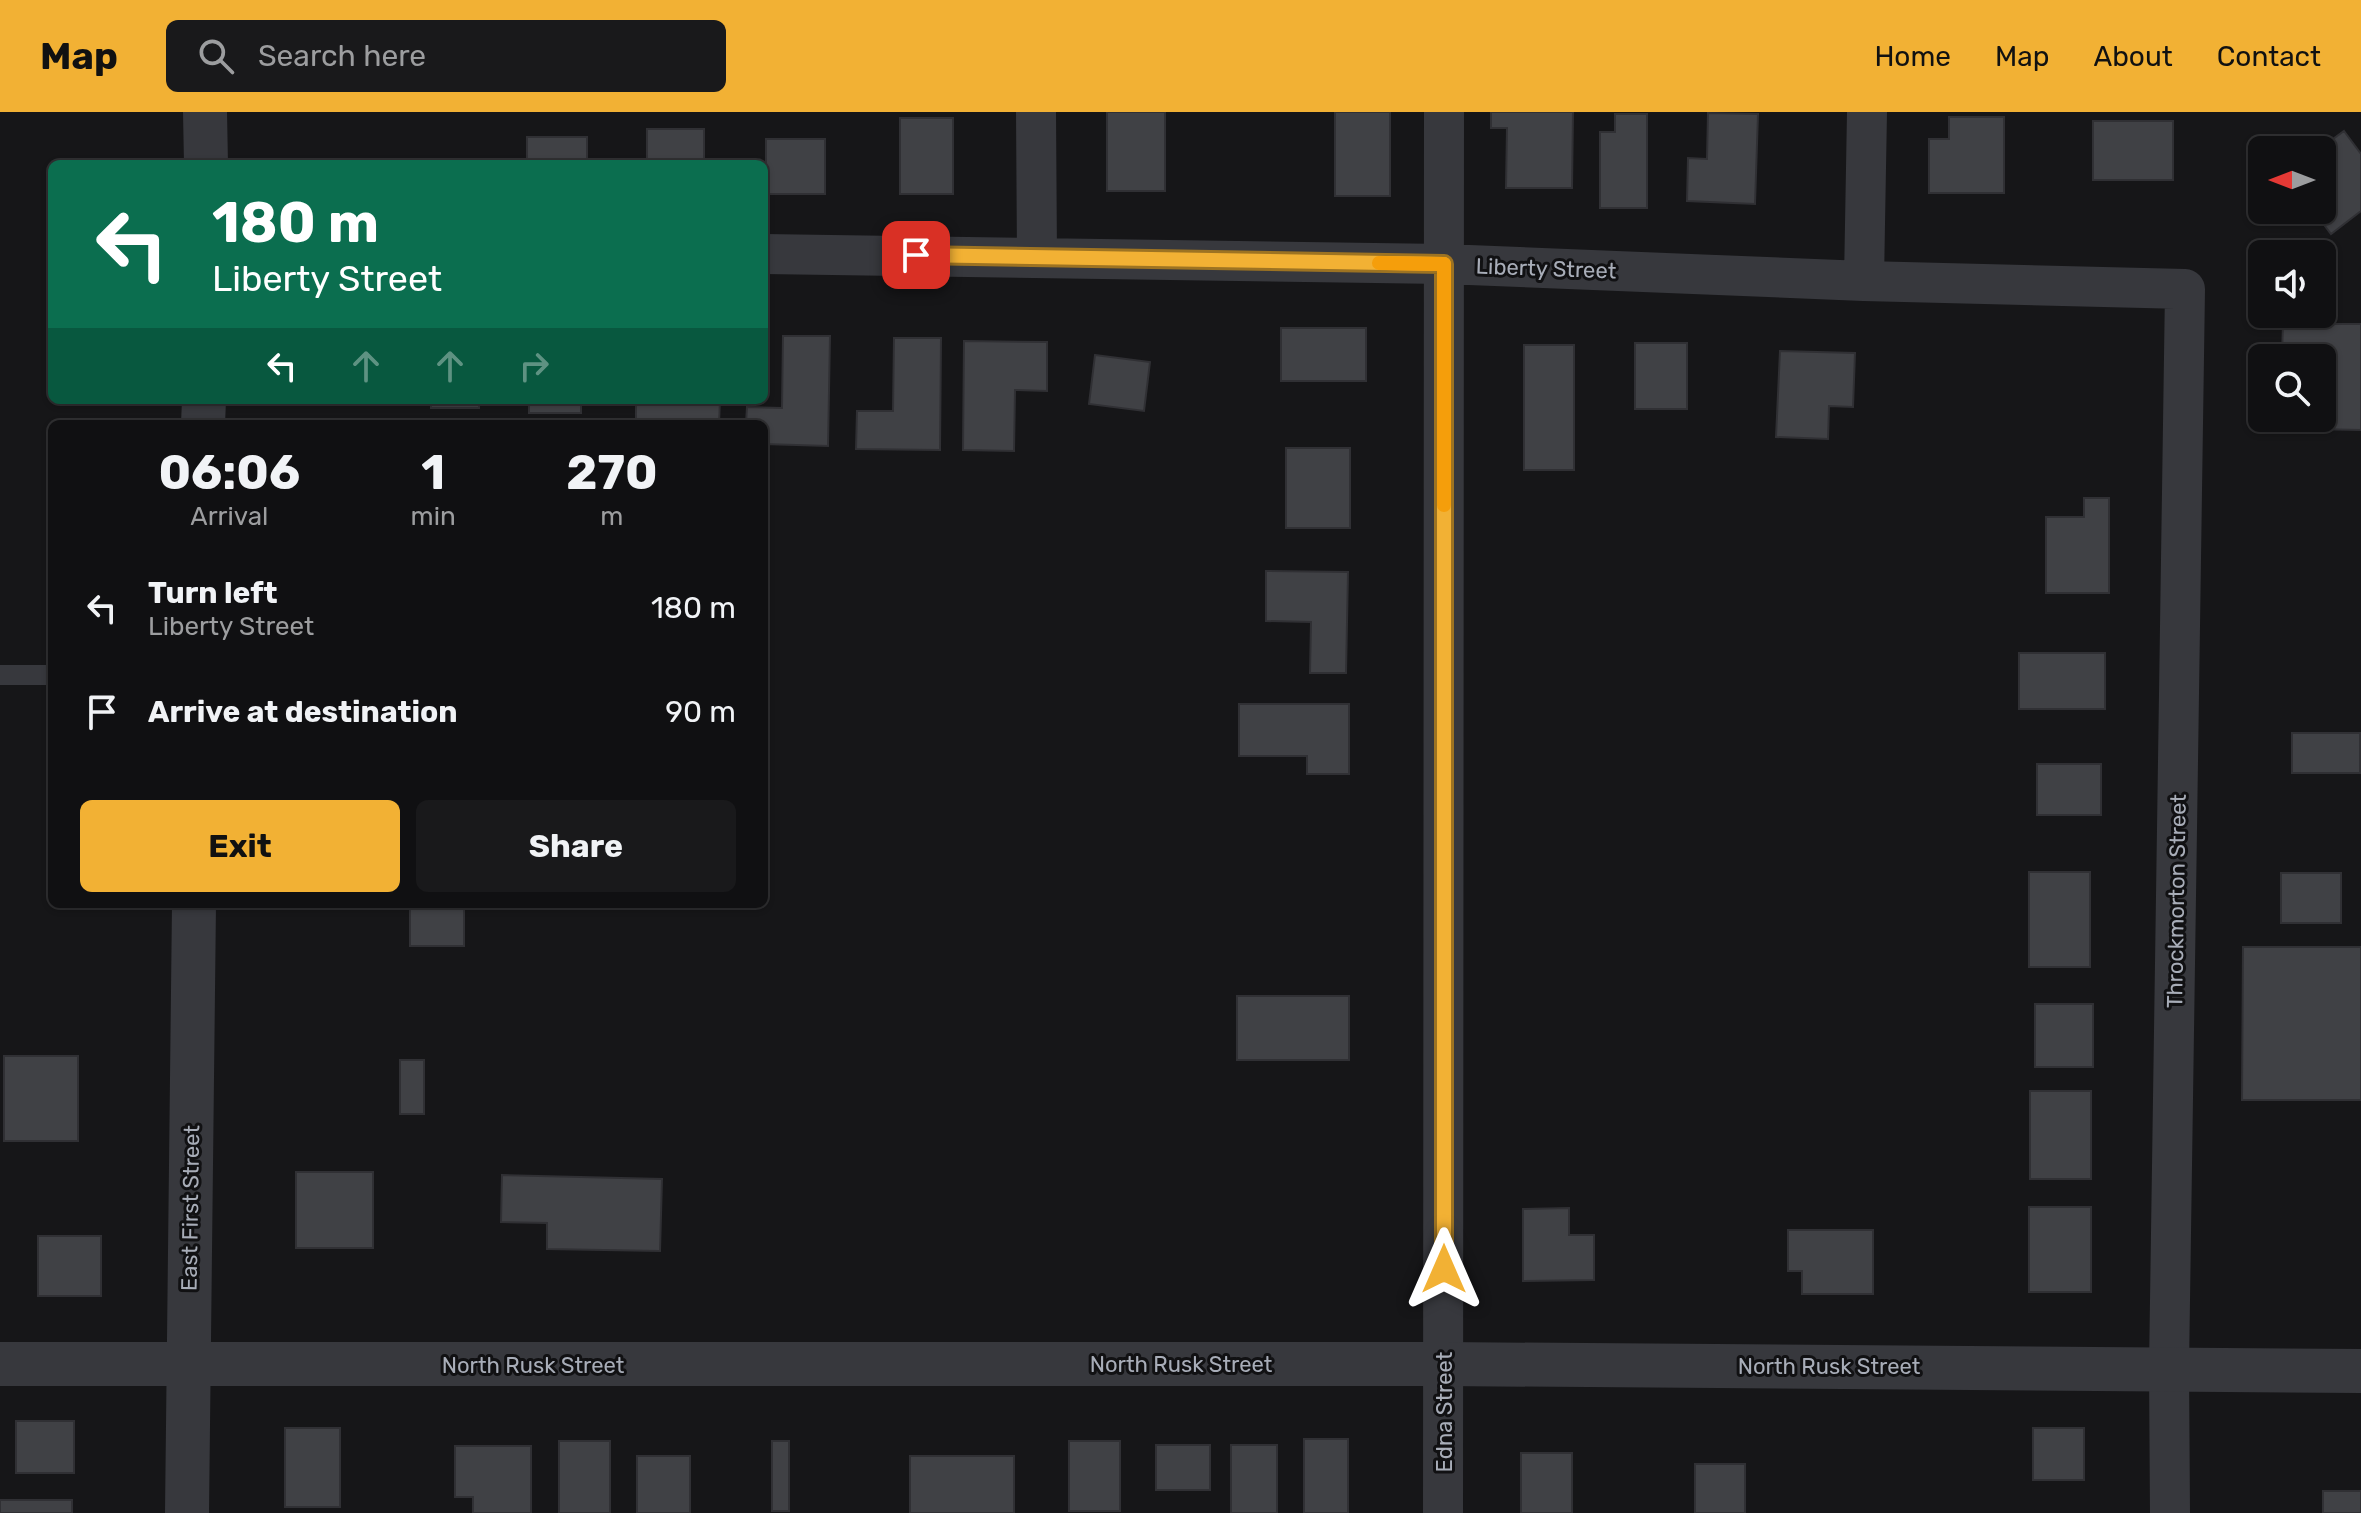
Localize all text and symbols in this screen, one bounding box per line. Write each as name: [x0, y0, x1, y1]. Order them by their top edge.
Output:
search box: [166, 20, 726, 92]
text: Map: [40, 33, 118, 79]
icon: search: [194, 34, 238, 78]
text: Search here: [258, 38, 426, 74]
text: Home: [1874, 40, 1951, 73]
text: Map: [1995, 40, 2049, 73]
text: About: [2093, 40, 2173, 73]
text: Contact: [2217, 40, 2321, 73]
north arrow: [2248, 136, 2336, 224]
map controls: [2248, 136, 2336, 432]
text: 180 m: [212, 190, 379, 256]
icon: left: [80, 192, 184, 296]
pin: [882, 221, 950, 289]
icon: arrive: [894, 233, 938, 277]
button: sound: [2248, 240, 2336, 328]
street label: Liberty Street: [1475, 253, 1617, 284]
text: Liberty Street: [212, 257, 442, 300]
icon: left: [260, 344, 304, 388]
icon: ahead: [344, 344, 388, 388]
icon: ahead: [428, 344, 472, 388]
icon: right: [512, 344, 556, 388]
button: search: [2248, 344, 2336, 432]
text: 06:06: [158, 444, 300, 501]
text: 1: [421, 444, 445, 501]
text: 270: [566, 444, 658, 501]
text: Arrival: [190, 501, 268, 532]
text: min: [411, 501, 456, 532]
text: m: [600, 501, 623, 532]
text: Turn left: [148, 575, 278, 611]
icon: left: [80, 586, 124, 630]
text: 180 m: [651, 590, 736, 626]
text: Liberty Street: [148, 611, 314, 642]
icon: arrive: [80, 690, 124, 734]
text: Arrive at destination: [148, 694, 458, 730]
text: 90 m: [665, 694, 736, 730]
street label: Throckmorton Street: [2161, 793, 2192, 1008]
button: Exit: [80, 800, 400, 892]
button: Share: [416, 800, 736, 892]
street label: East First Street: [176, 1124, 205, 1291]
position arrow: [1402, 1227, 1486, 1311]
street label: North Rusk Street: [1090, 1351, 1273, 1378]
street label: Edna Street: [1431, 1351, 1458, 1472]
street label: North Rusk Street: [442, 1352, 625, 1379]
street label: North Rusk Street: [1738, 1353, 1921, 1380]

